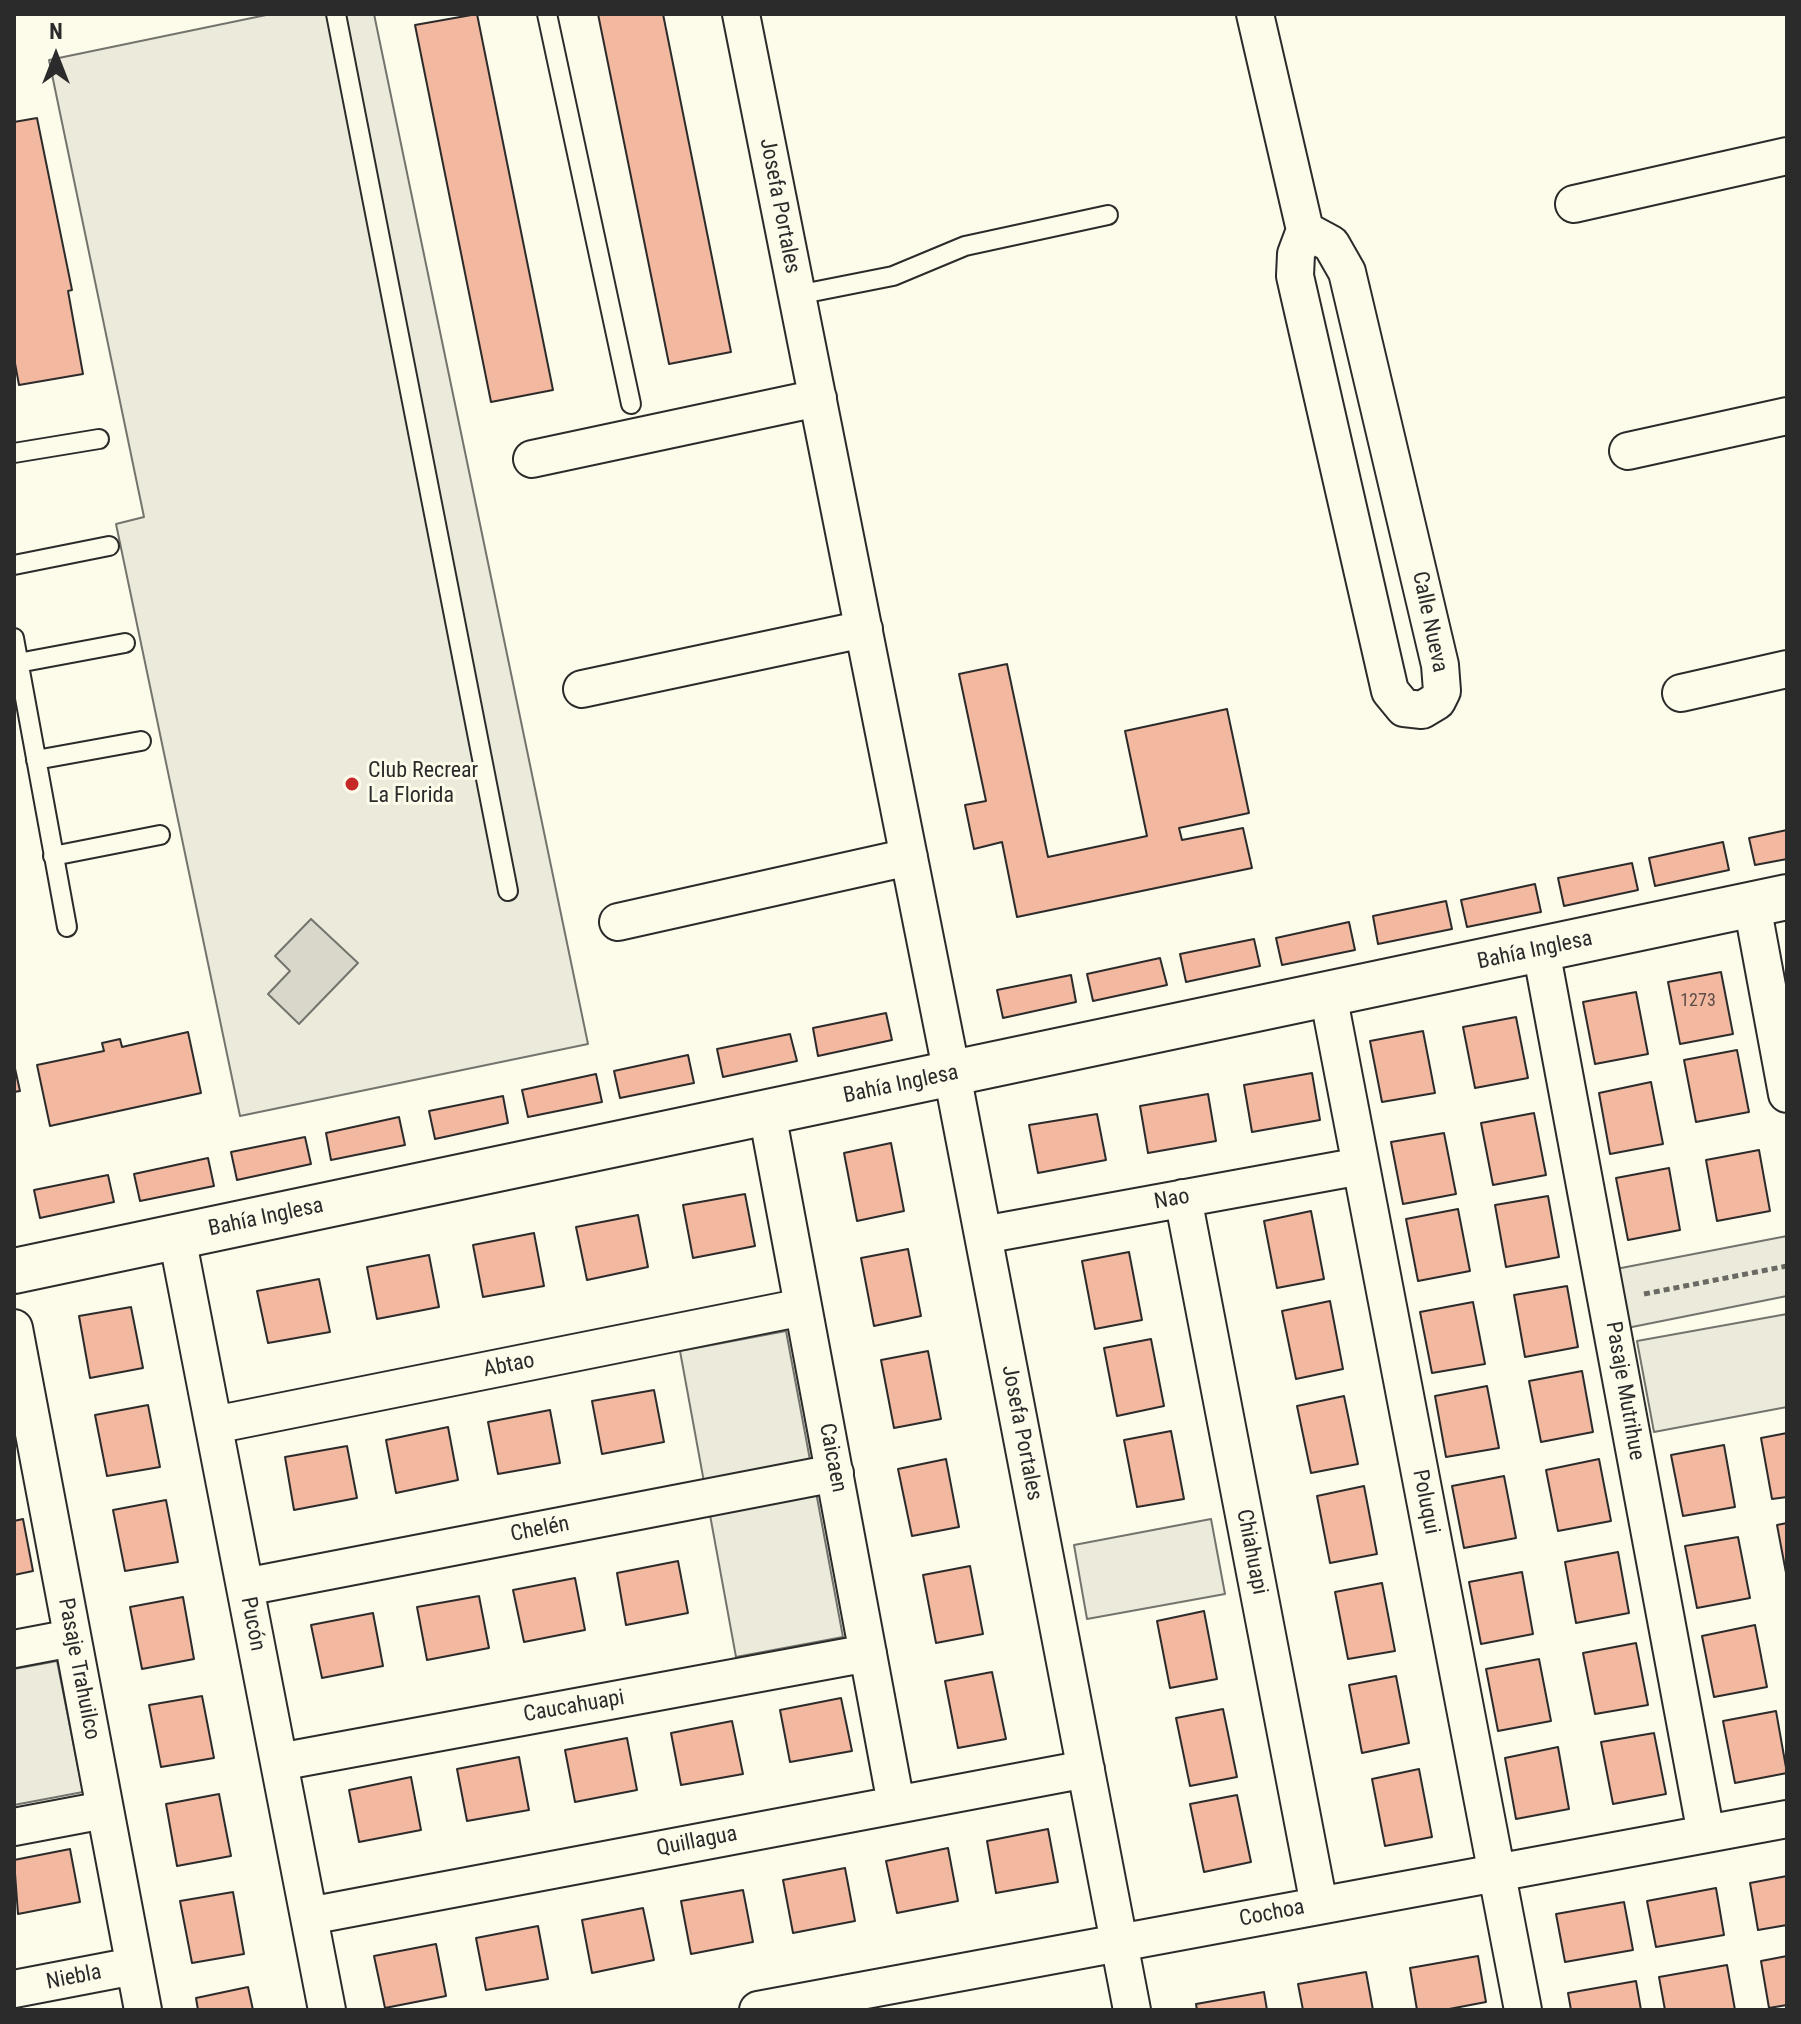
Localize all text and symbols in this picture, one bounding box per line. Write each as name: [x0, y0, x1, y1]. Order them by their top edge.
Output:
north arrow: [16, 16, 96, 96]
text: N: [49, 19, 63, 44]
street label: Josefa Portales: [753, 136, 805, 276]
street label: Calle Nueva: [1405, 569, 1453, 675]
place label: Club Recrear La Florida: [368, 758, 478, 810]
marker: Club Recrear La Florida: [343, 775, 361, 793]
street label: Bahía Inglesa: [1475, 926, 1595, 976]
house number: 1273: [1680, 990, 1716, 1012]
street label: Bahía Inglesa: [841, 1060, 961, 1110]
street label: Nao: [1152, 1184, 1192, 1216]
street label: Bahía Inglesa: [206, 1193, 326, 1243]
street label: Pasaje Mutrihue: [1599, 1319, 1649, 1463]
street label: Abtao: [481, 1348, 537, 1384]
street label: Josefa Portales: [995, 1363, 1047, 1503]
street label: Caicaen: [812, 1421, 852, 1495]
street label: Poluqui: [1406, 1467, 1444, 1537]
street label: Chiahuapi: [1230, 1507, 1272, 1597]
street label: Chelén: [508, 1511, 572, 1549]
street label: Pucón: [234, 1595, 270, 1653]
street label: Pasaje Trahuilco: [51, 1596, 105, 1742]
street label: Caucahuapi: [521, 1685, 627, 1729]
street label: Quillagua: [654, 1821, 740, 1863]
street label: Cochoa: [1237, 1895, 1307, 1933]
street label: Niebla: [44, 1960, 104, 1996]

